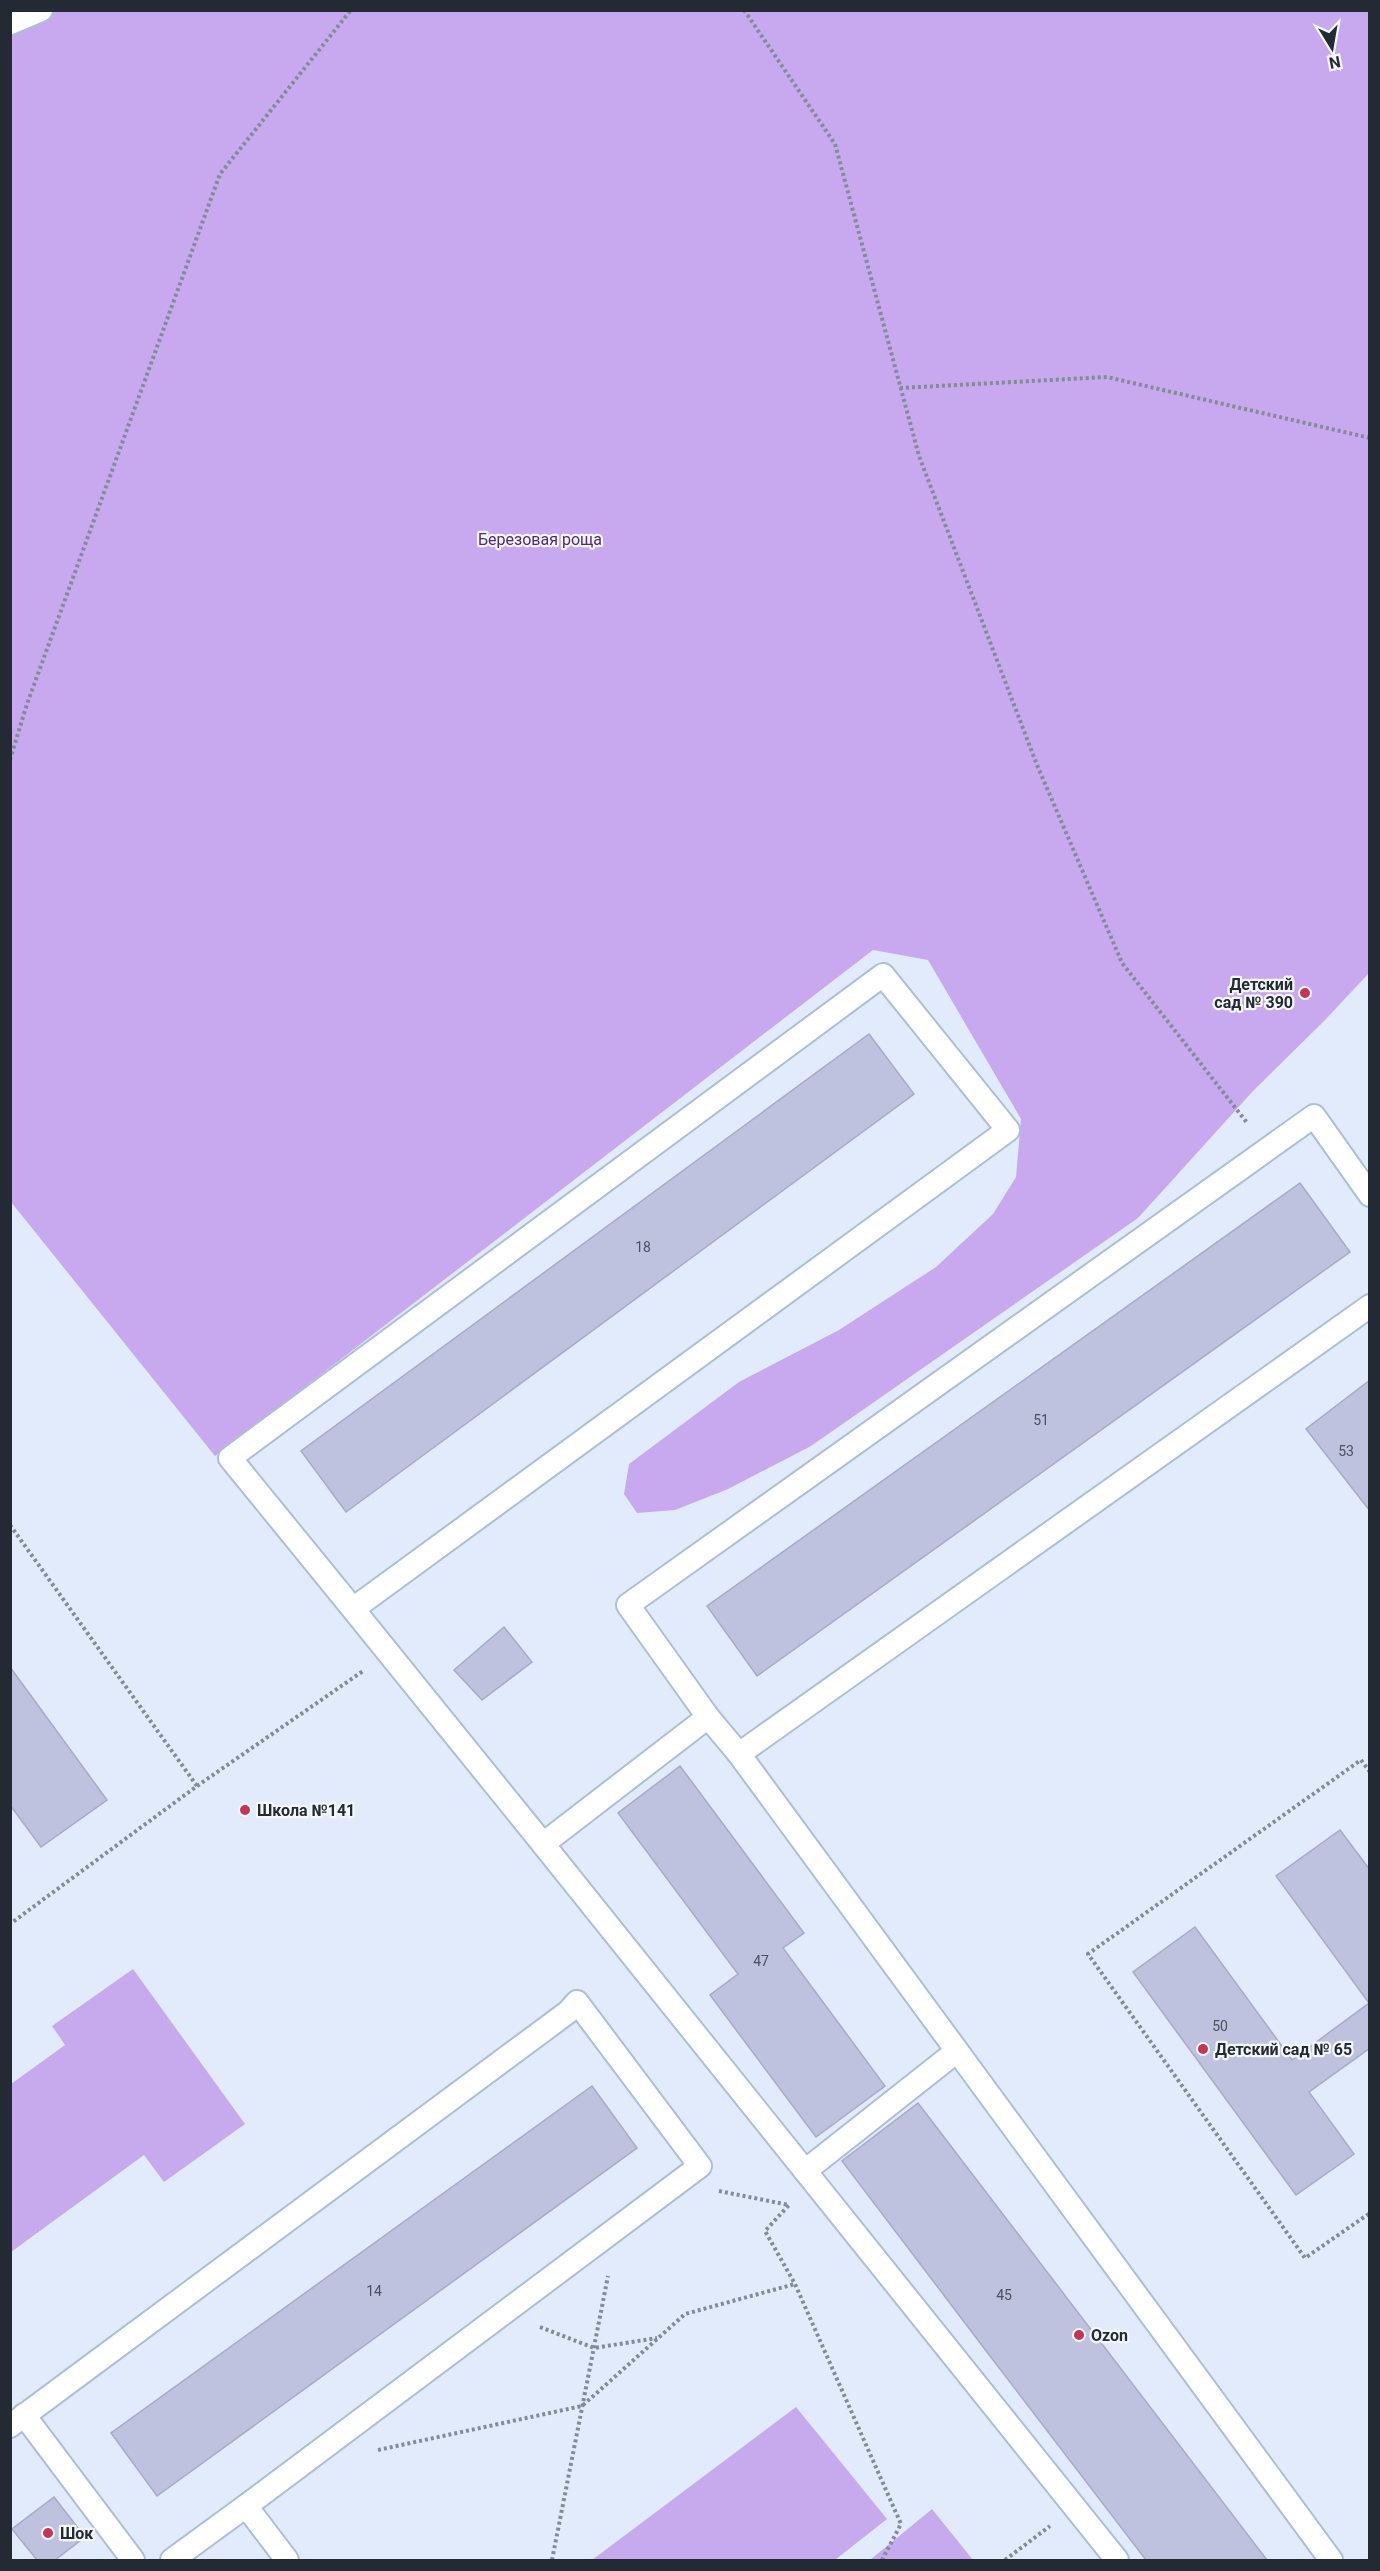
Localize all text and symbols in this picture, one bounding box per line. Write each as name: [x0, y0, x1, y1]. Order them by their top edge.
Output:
north arrow: [1302, 18, 1362, 78]
text: N: [1327, 52, 1342, 73]
park label: Березовая роща: [478, 530, 602, 549]
place label: Детский сад № 390: [1214, 975, 1293, 1012]
marker: Детский сад № 390: [1298, 986, 1312, 1000]
house number: 18: [635, 1239, 651, 1255]
house number: 51: [1033, 1412, 1049, 1428]
house number: 53: [1338, 1443, 1354, 1459]
place label: Школа №141: [257, 1801, 355, 1820]
marker: Школа №141: [238, 1803, 252, 1817]
house number: 47: [753, 1953, 769, 1969]
house number: 50: [1212, 2018, 1228, 2034]
place label: Детский сад № 65: [1215, 2040, 1352, 2059]
marker: Детский сад № 65: [1196, 2042, 1210, 2056]
house number: 14: [366, 2283, 382, 2299]
house number: 45: [996, 2287, 1012, 2303]
place label: Ozon: [1091, 2326, 1128, 2345]
marker: Ozon: [1072, 2328, 1086, 2342]
place label: Шок: [60, 2524, 94, 2543]
marker: Шок: [41, 2526, 55, 2540]

